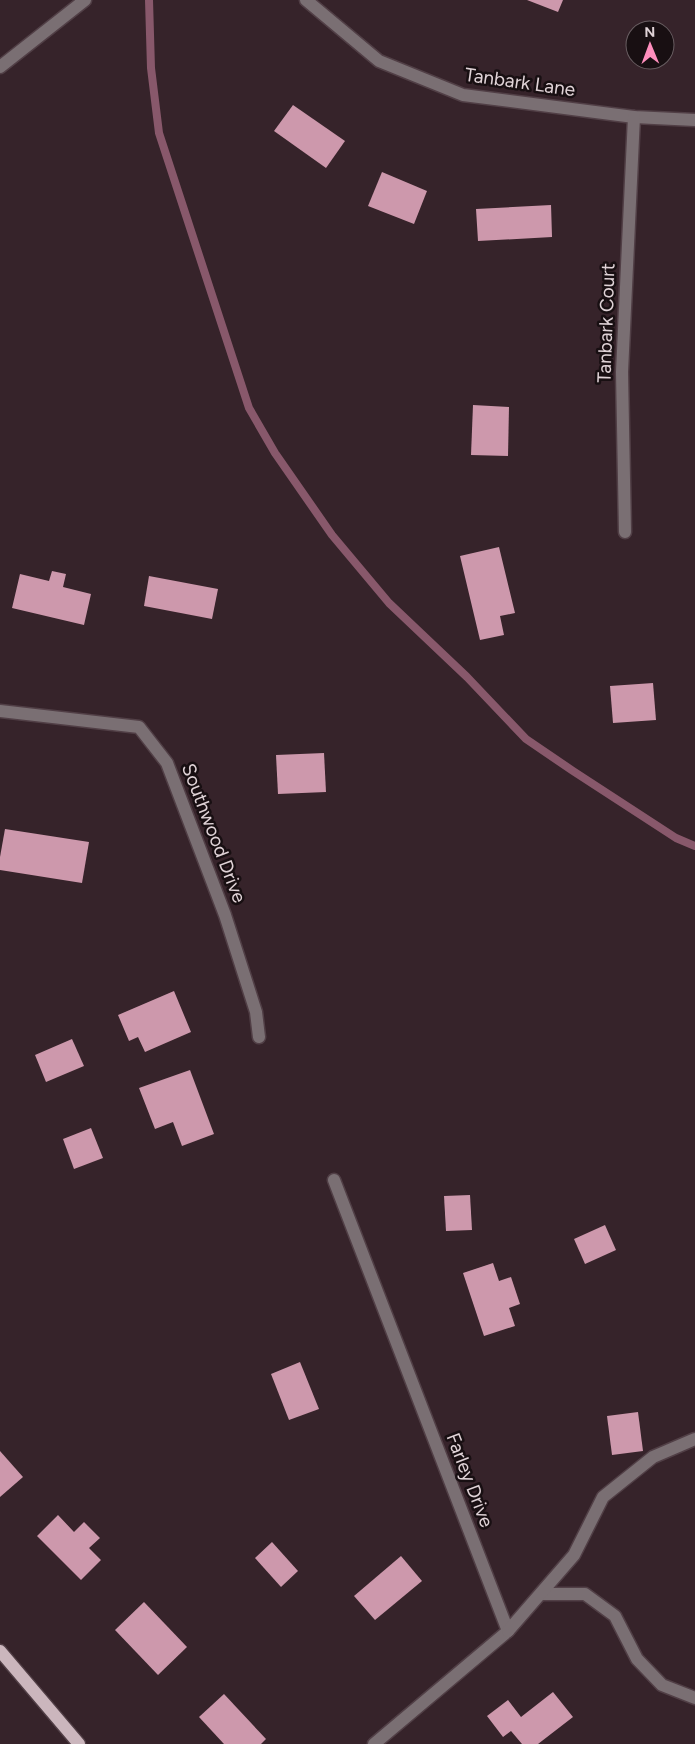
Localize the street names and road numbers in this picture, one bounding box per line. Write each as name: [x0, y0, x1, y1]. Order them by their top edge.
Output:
street label: Tanbark Lane: [463, 63, 577, 101]
street label: Tanbark Court: [592, 263, 620, 383]
street label: Southwood Drive: [177, 760, 251, 906]
street label: Farley Drive: [441, 1430, 499, 1530]

